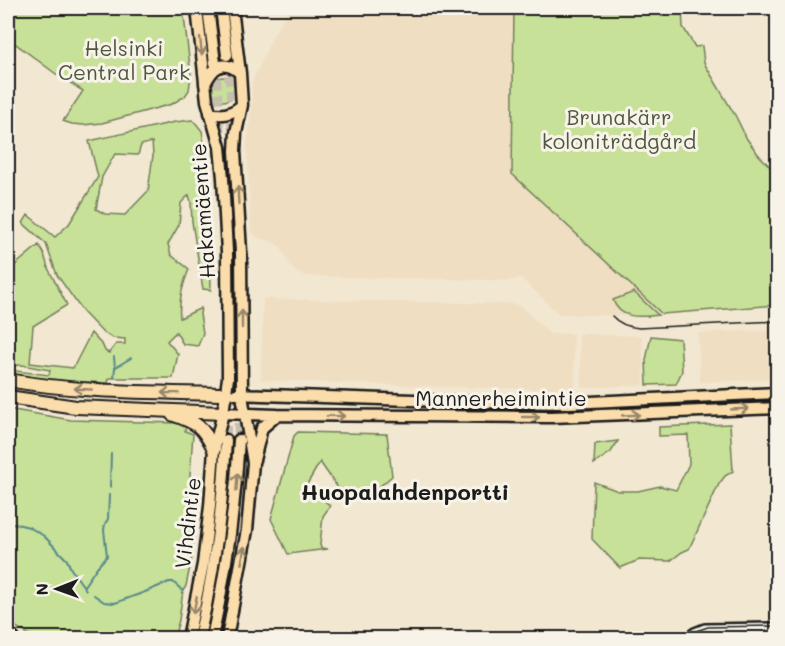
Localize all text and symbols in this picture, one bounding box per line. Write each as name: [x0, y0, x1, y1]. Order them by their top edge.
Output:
park label: Helsinki Central Park: [58, 34, 190, 85]
one-way arrow: [196, 35, 207, 55]
park label: Brunakärr koloniträdgård: [542, 103, 696, 154]
street label: Hakamäentie: [184, 143, 220, 279]
one-way arrow: [232, 185, 243, 205]
one-way arrow: [236, 310, 247, 330]
one-way arrow: [74, 383, 94, 394]
street label: Mannerheimintie: [415, 384, 587, 411]
one-way arrow: [160, 387, 180, 398]
one-way arrow: [730, 404, 749, 415]
one-way arrow: [620, 409, 640, 420]
one-way arrow: [325, 410, 345, 421]
one-way arrow: [520, 411, 540, 423]
one-way arrow: [231, 472, 242, 492]
street label: Vihdintie: [168, 476, 206, 570]
district label: Huopalahdenportti: [301, 477, 509, 506]
one-way arrow: [238, 546, 249, 565]
north arrow: [27, 559, 87, 619]
text: N: [31, 583, 52, 596]
one-way arrow: [189, 594, 200, 614]

